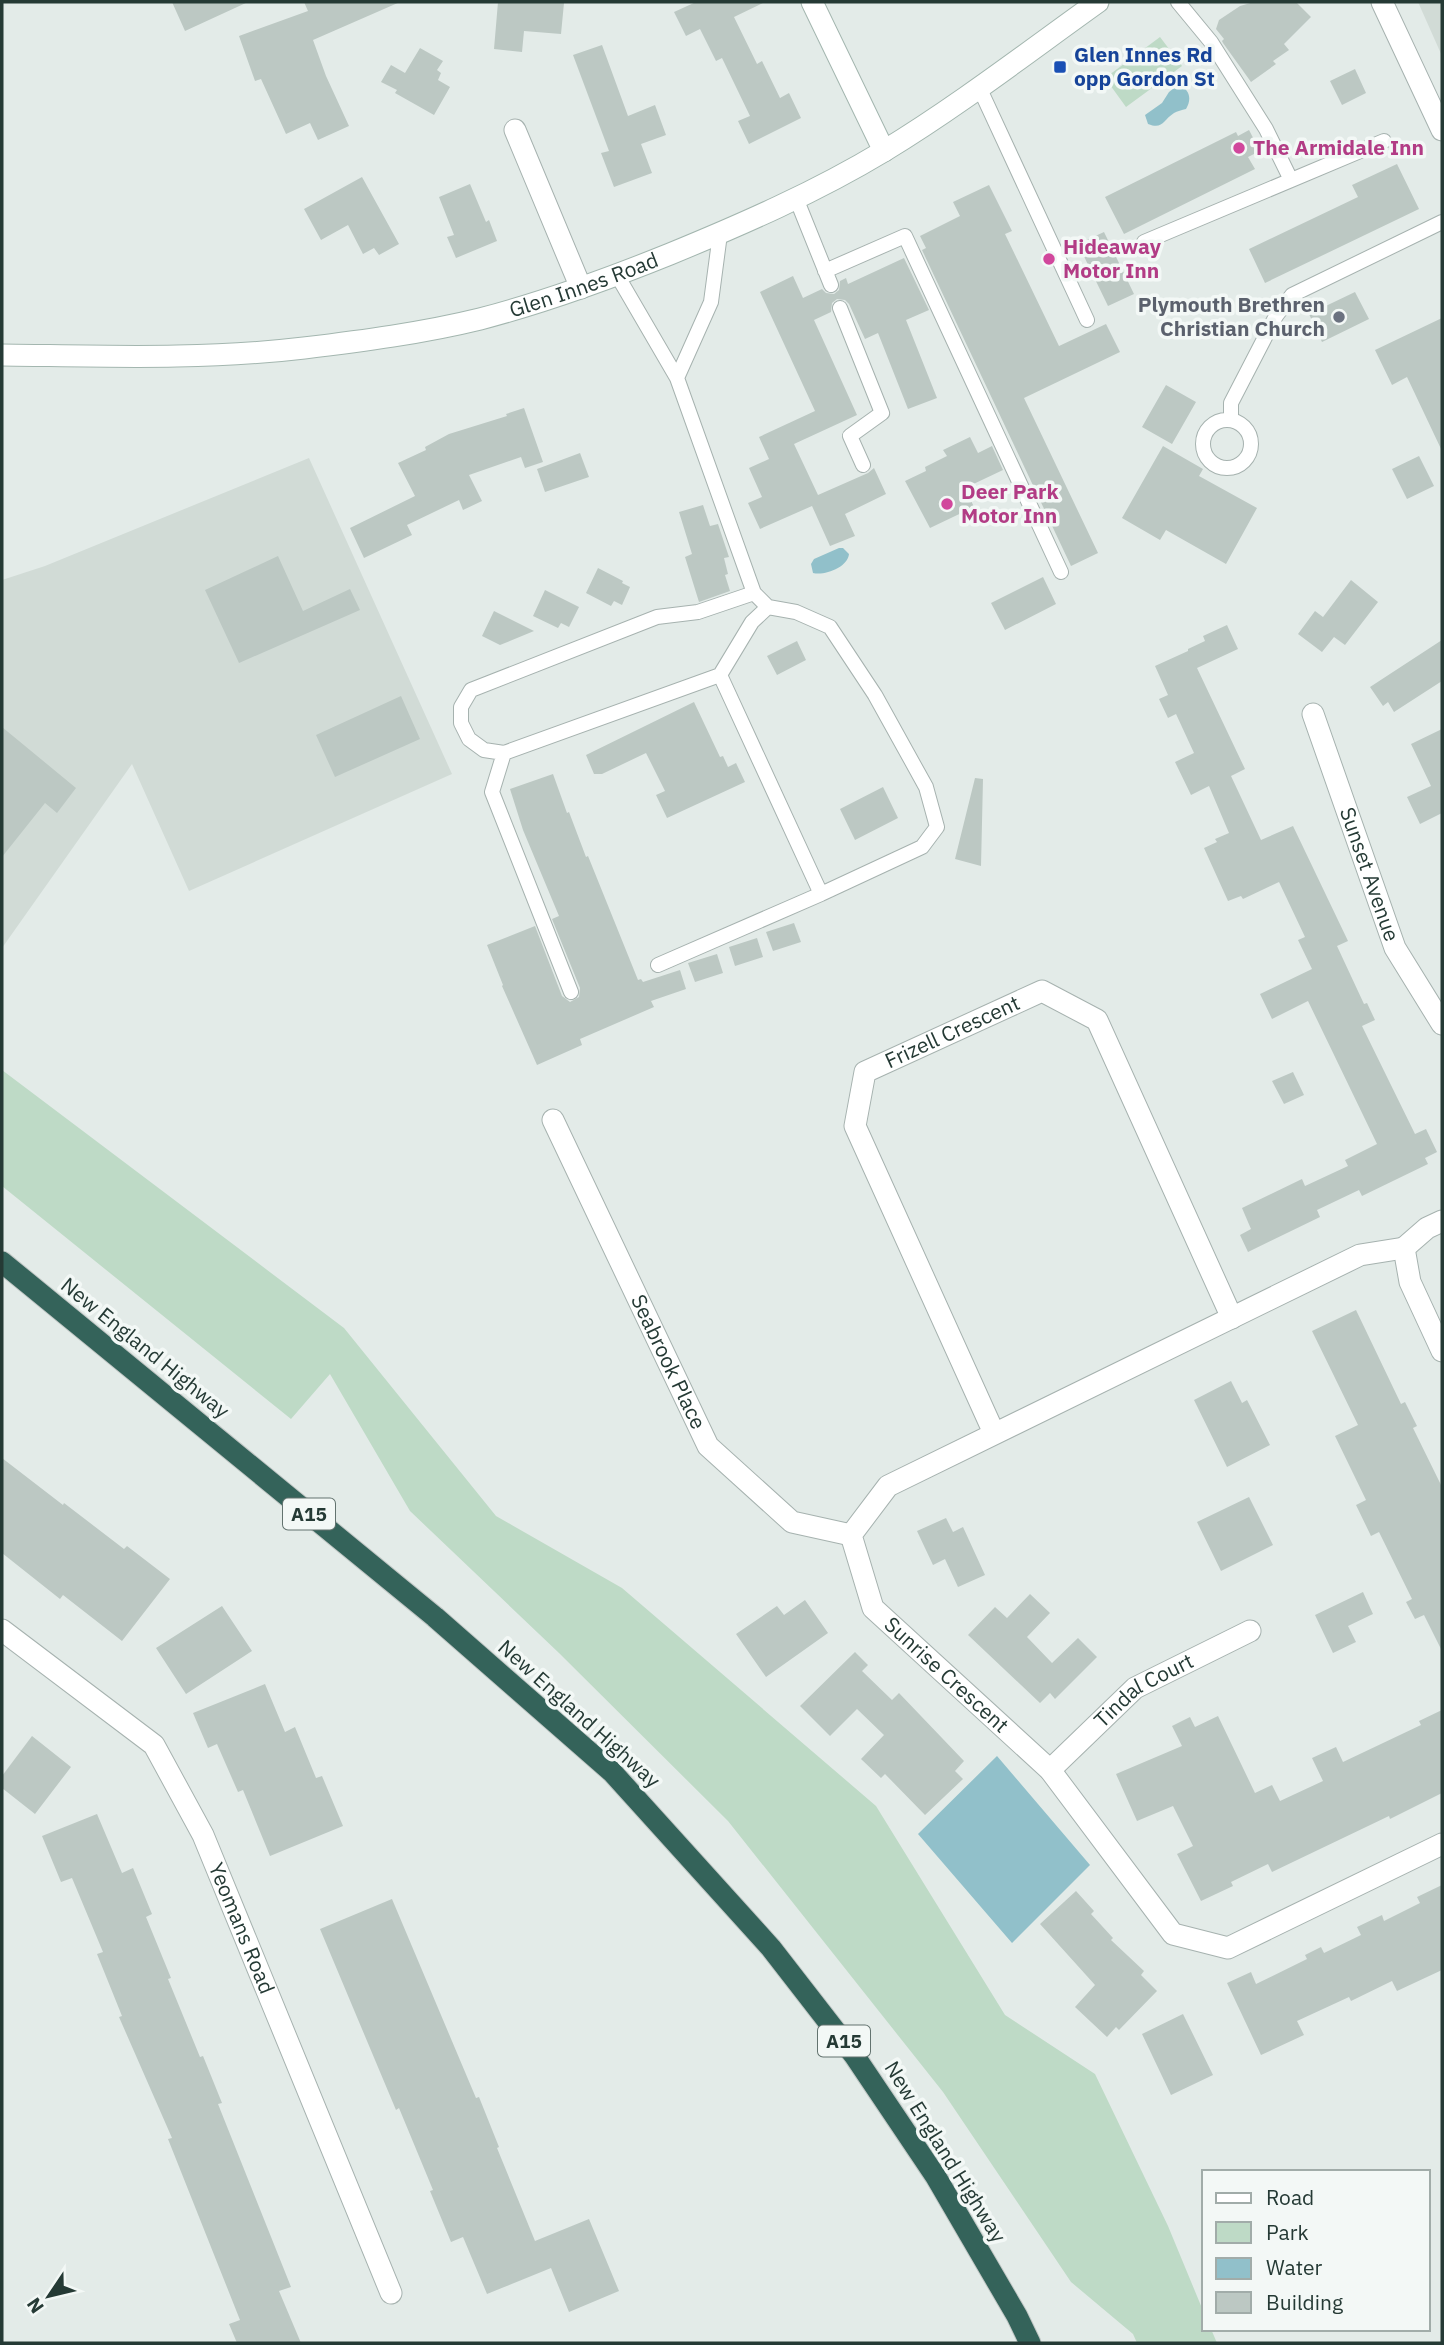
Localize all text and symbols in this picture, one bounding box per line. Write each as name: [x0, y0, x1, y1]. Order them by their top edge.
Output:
place label: Glen Innes Rd opp Gordon St: [1074, 40, 1215, 92]
marker: Glen Innes Rd opp Gordon St: [1052, 59, 1068, 75]
place label: The Armidale Inn: [1253, 133, 1424, 161]
marker: The Armidale Inn: [1231, 140, 1247, 156]
place label: Hideaway Motor Inn: [1063, 232, 1162, 284]
street label: Glen Innes Road: [506, 245, 662, 323]
marker: Hideaway Motor Inn: [1041, 251, 1057, 267]
place label: Plymouth Brethren Christian Church: [1138, 290, 1325, 342]
marker: Plymouth Brethren Christian Church: [1331, 309, 1347, 325]
place label: Deer Park Motor Inn: [961, 477, 1060, 529]
marker: Deer Park Motor Inn: [939, 496, 955, 512]
street label: Sunset Avenue: [1334, 803, 1407, 945]
street label: Frizell Crescent: [880, 988, 1024, 1074]
street label: New England Highway: [56, 1271, 236, 1424]
street label: Seabrook Place: [625, 1290, 713, 1434]
road number: A15: [283, 1498, 335, 1530]
street label: Sunrise Crescent: [879, 1610, 1015, 1738]
street label: New England Highway: [493, 1633, 667, 1794]
street label: Tindal Court: [1087, 1646, 1198, 1733]
street label: Yeomans Road: [203, 1858, 282, 1998]
road number: A15: [818, 2025, 870, 2056]
street label: New England Highway: [879, 2055, 1013, 2248]
legend: [1202, 2170, 1430, 2331]
text: Road: [1266, 2183, 1314, 2211]
text: Park: [1266, 2218, 1309, 2246]
text: Water: [1266, 2253, 1323, 2281]
north arrow: [14, 2261, 84, 2331]
text: Building: [1266, 2288, 1343, 2316]
text: N: [21, 2293, 49, 2318]

